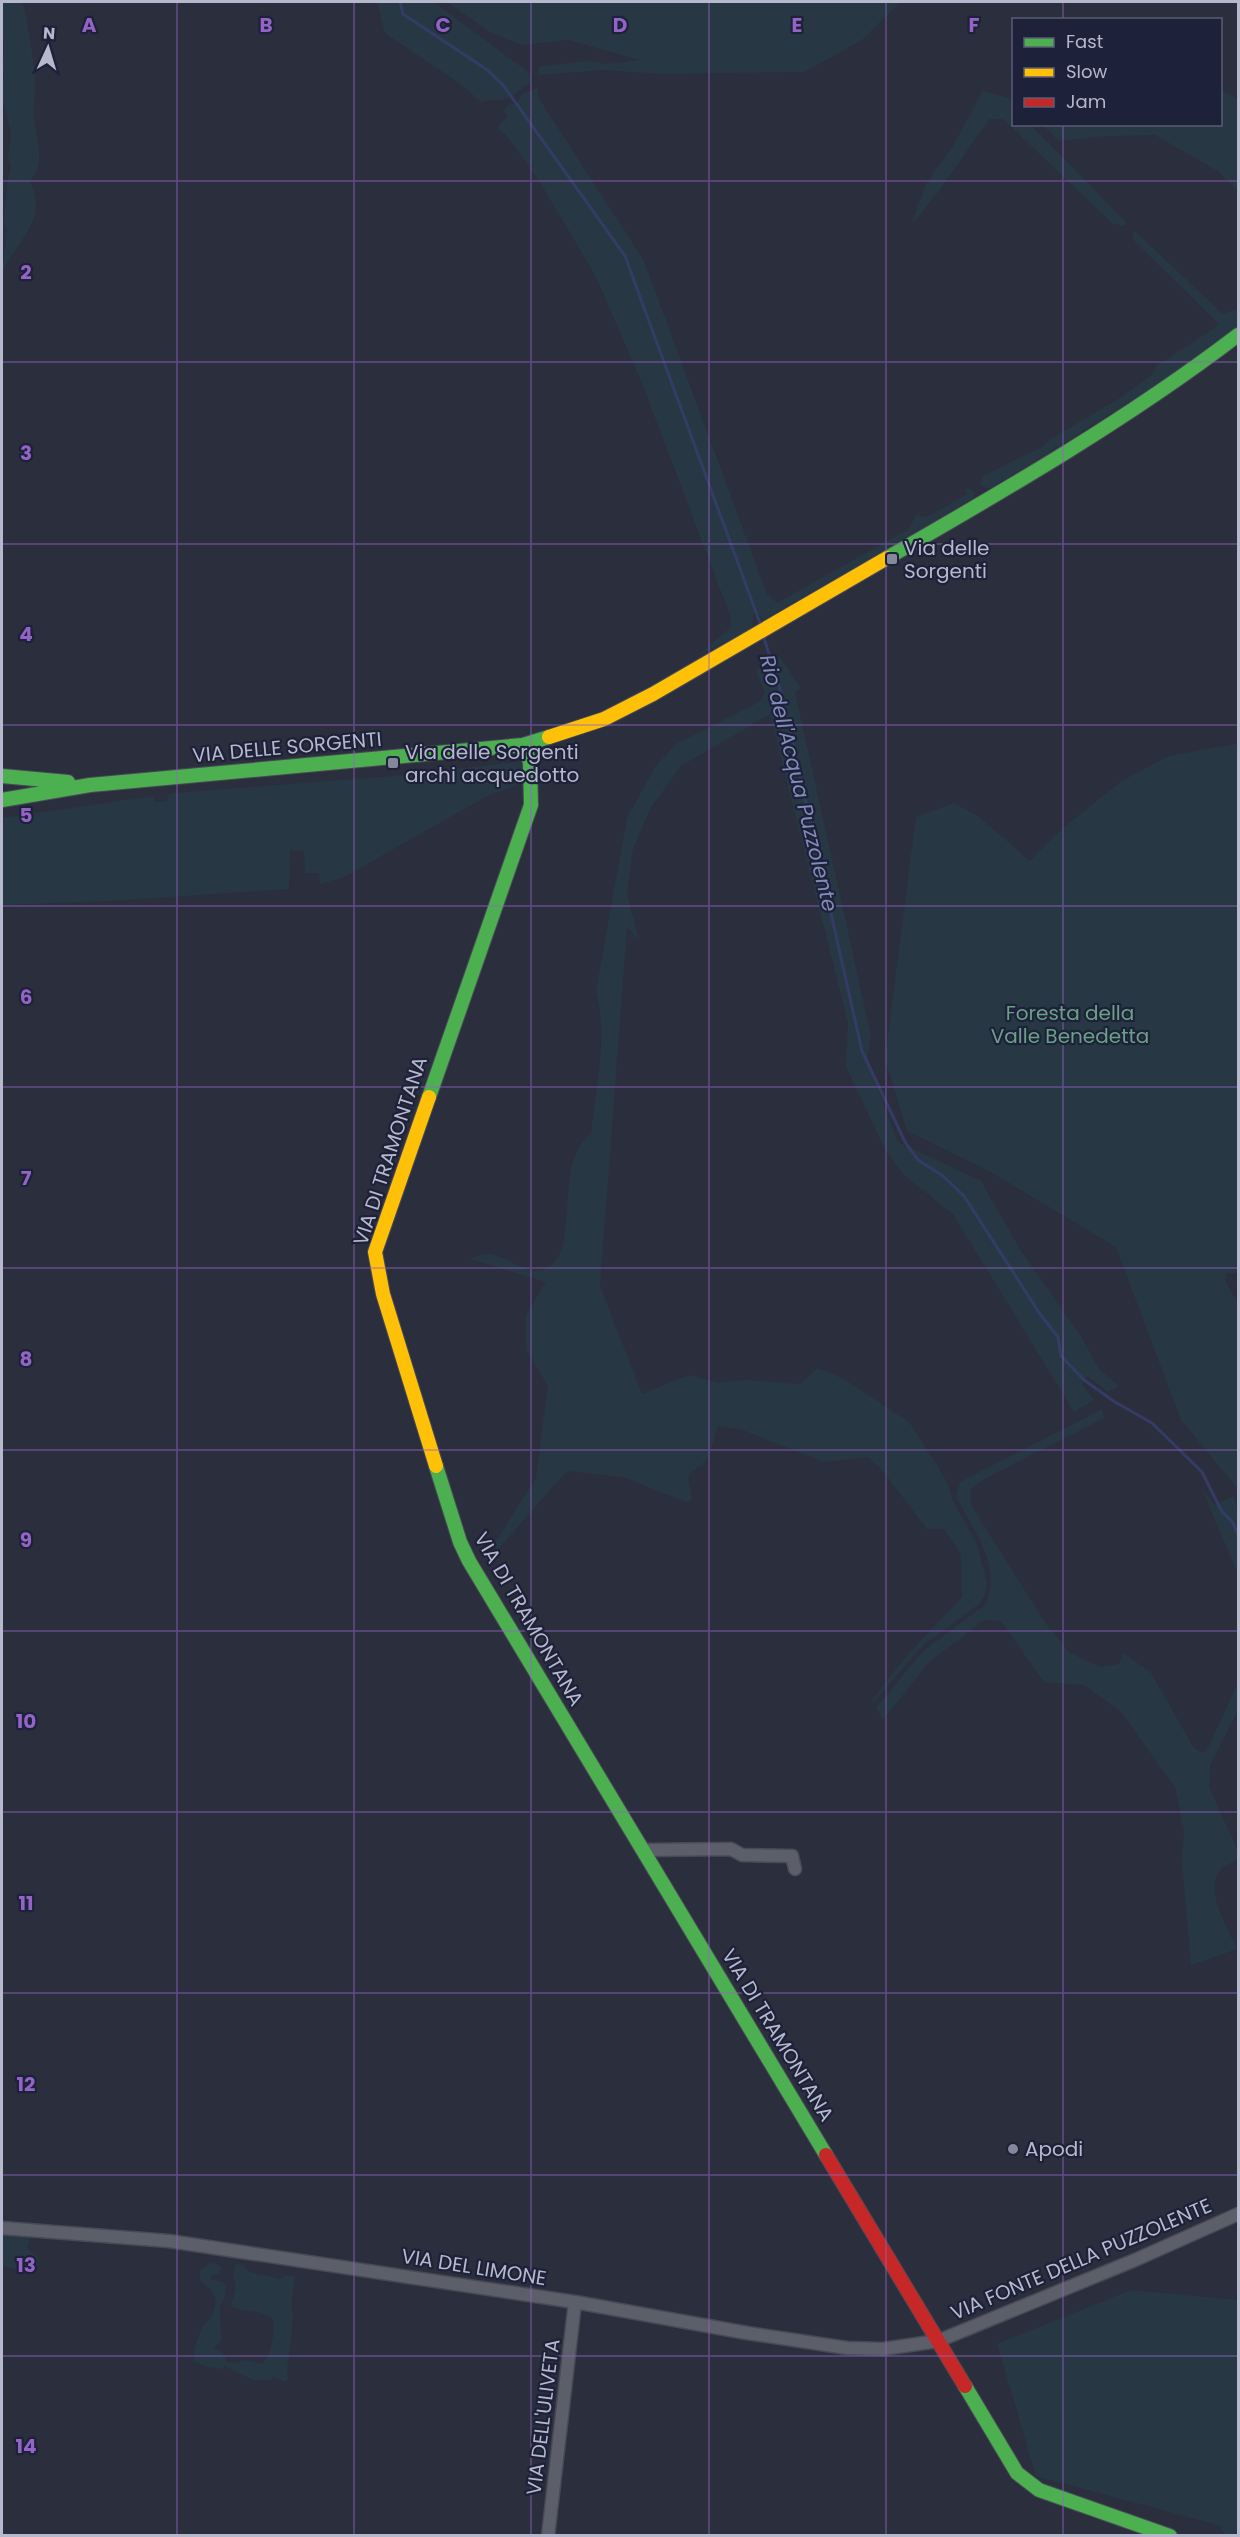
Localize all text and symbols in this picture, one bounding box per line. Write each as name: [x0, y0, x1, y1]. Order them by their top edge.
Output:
text: A: [82, 11, 97, 39]
text: B: [259, 11, 273, 39]
text: C: [435, 11, 451, 39]
text: D: [613, 11, 627, 39]
text: E: [792, 11, 802, 39]
text: F: [969, 11, 980, 39]
north arrow: [18, 18, 78, 78]
legend: [1012, 18, 1222, 126]
text: N: [42, 22, 56, 45]
text: Fast: [1066, 29, 1103, 54]
text: Slow: [1066, 59, 1108, 84]
text: Jam: [1066, 89, 1106, 114]
text: 2: [20, 258, 32, 286]
text: 3: [20, 439, 32, 467]
place label: Via delle Sorgenti: [904, 534, 989, 585]
marker: Via delle Sorgenti: [885, 552, 899, 566]
text: 4: [19, 620, 33, 648]
water label: Rio dell'Acqua Puzzolente: [753, 651, 845, 915]
street label: VIA DELLE SORGENTI: [191, 725, 383, 769]
place label: Via delle Sorgenti archi acquedotto: [405, 738, 579, 789]
marker: Via delle Sorgenti archi acquedotto: [386, 756, 400, 770]
text: 5: [20, 801, 33, 829]
text: 6: [20, 983, 32, 1011]
park label: Foresta della Valle Benedetta: [991, 999, 1149, 1050]
street label: VIA DI TRAMONTANA: [346, 1053, 434, 1249]
text: 7: [21, 1164, 32, 1192]
text: 8: [20, 1345, 32, 1373]
text: 9: [20, 1526, 32, 1554]
street label: VIA DI TRAMONTANA: [468, 1527, 590, 1711]
text: 10: [16, 1707, 36, 1735]
text: 11: [18, 1889, 34, 1917]
street label: VIA DI TRAMONTANA: [715, 1943, 841, 2127]
text: 12: [17, 2070, 35, 2098]
place label: Apodi: [1025, 2135, 1083, 2163]
marker: Apodi: [1006, 2142, 1020, 2156]
street label: VIA FONTE DELLA PUZZOLENTE: [946, 2191, 1216, 2327]
street label: VIA DEL LIMONE: [399, 2242, 549, 2292]
text: 13: [16, 2251, 36, 2279]
street label: VIA DELL'ULIVETA: [520, 2337, 566, 2497]
text: 14: [15, 2432, 37, 2460]

